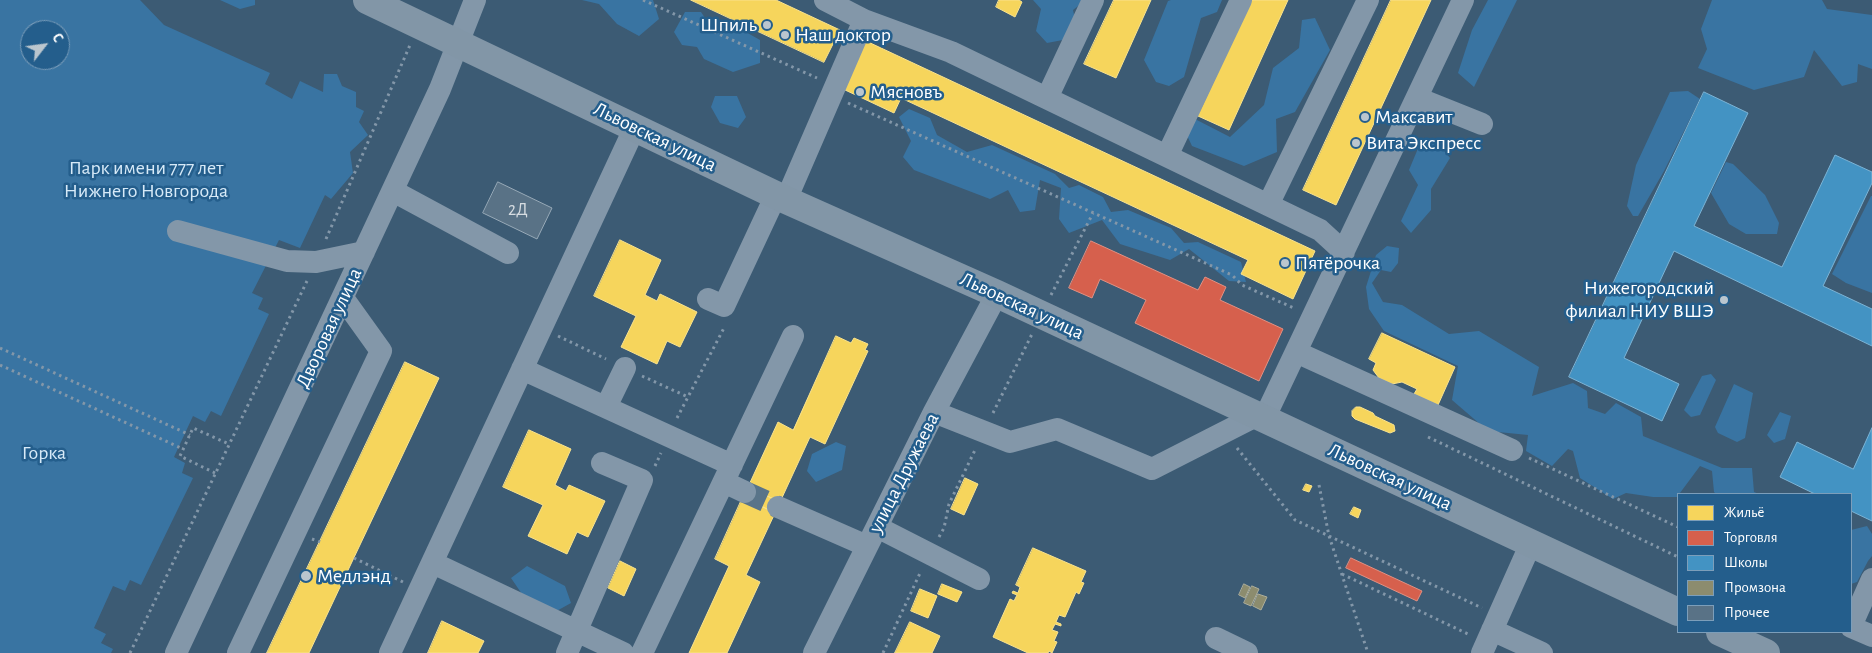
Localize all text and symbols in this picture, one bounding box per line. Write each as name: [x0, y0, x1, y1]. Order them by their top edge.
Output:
place label: Шпиль: [700, 13, 757, 37]
marker: Шпиль: [761, 19, 773, 31]
north arrow: [20, 20, 70, 70]
place label: Наш доктор: [795, 23, 891, 47]
marker: Наш доктор: [779, 29, 791, 41]
text: С: [49, 31, 65, 45]
place label: Мясновъ: [870, 80, 942, 104]
marker: Мясновъ: [854, 86, 866, 98]
street label: Львовская улица: [590, 97, 720, 177]
place label: Максавит: [1375, 105, 1452, 129]
marker: Максавит: [1359, 111, 1371, 123]
place label: Вита Экспресс: [1366, 131, 1481, 155]
marker: Вита Экспресс: [1350, 137, 1362, 149]
park label: Парк имени 777 лет Нижнего Новгорода: [64, 156, 228, 203]
house number: 2Д: [508, 199, 528, 221]
place label: Пятёрочка: [1295, 251, 1380, 275]
marker: Пятёрочка: [1279, 257, 1291, 269]
street label: Дворовая улица: [291, 264, 367, 392]
street label: Львовская улица: [956, 267, 1088, 345]
place label: Нижегородский филиал НИУ ВШЭ: [1566, 276, 1714, 323]
marker: Нижегородский филиал НИУ ВШЭ: [1718, 294, 1730, 306]
street label: улица Дружаева: [863, 409, 945, 537]
street label: Львовская улица: [1324, 438, 1456, 516]
park label: Горка: [22, 441, 66, 465]
legend: [1677, 493, 1852, 633]
text: Жильё: [1724, 505, 1764, 520]
text: Торговля: [1724, 530, 1778, 545]
text: Школы: [1724, 555, 1768, 570]
place label: Медлэнд: [317, 564, 391, 588]
marker: Медлэнд: [299, 569, 313, 583]
text: Промзона: [1724, 580, 1786, 595]
text: Прочее: [1724, 605, 1770, 620]

